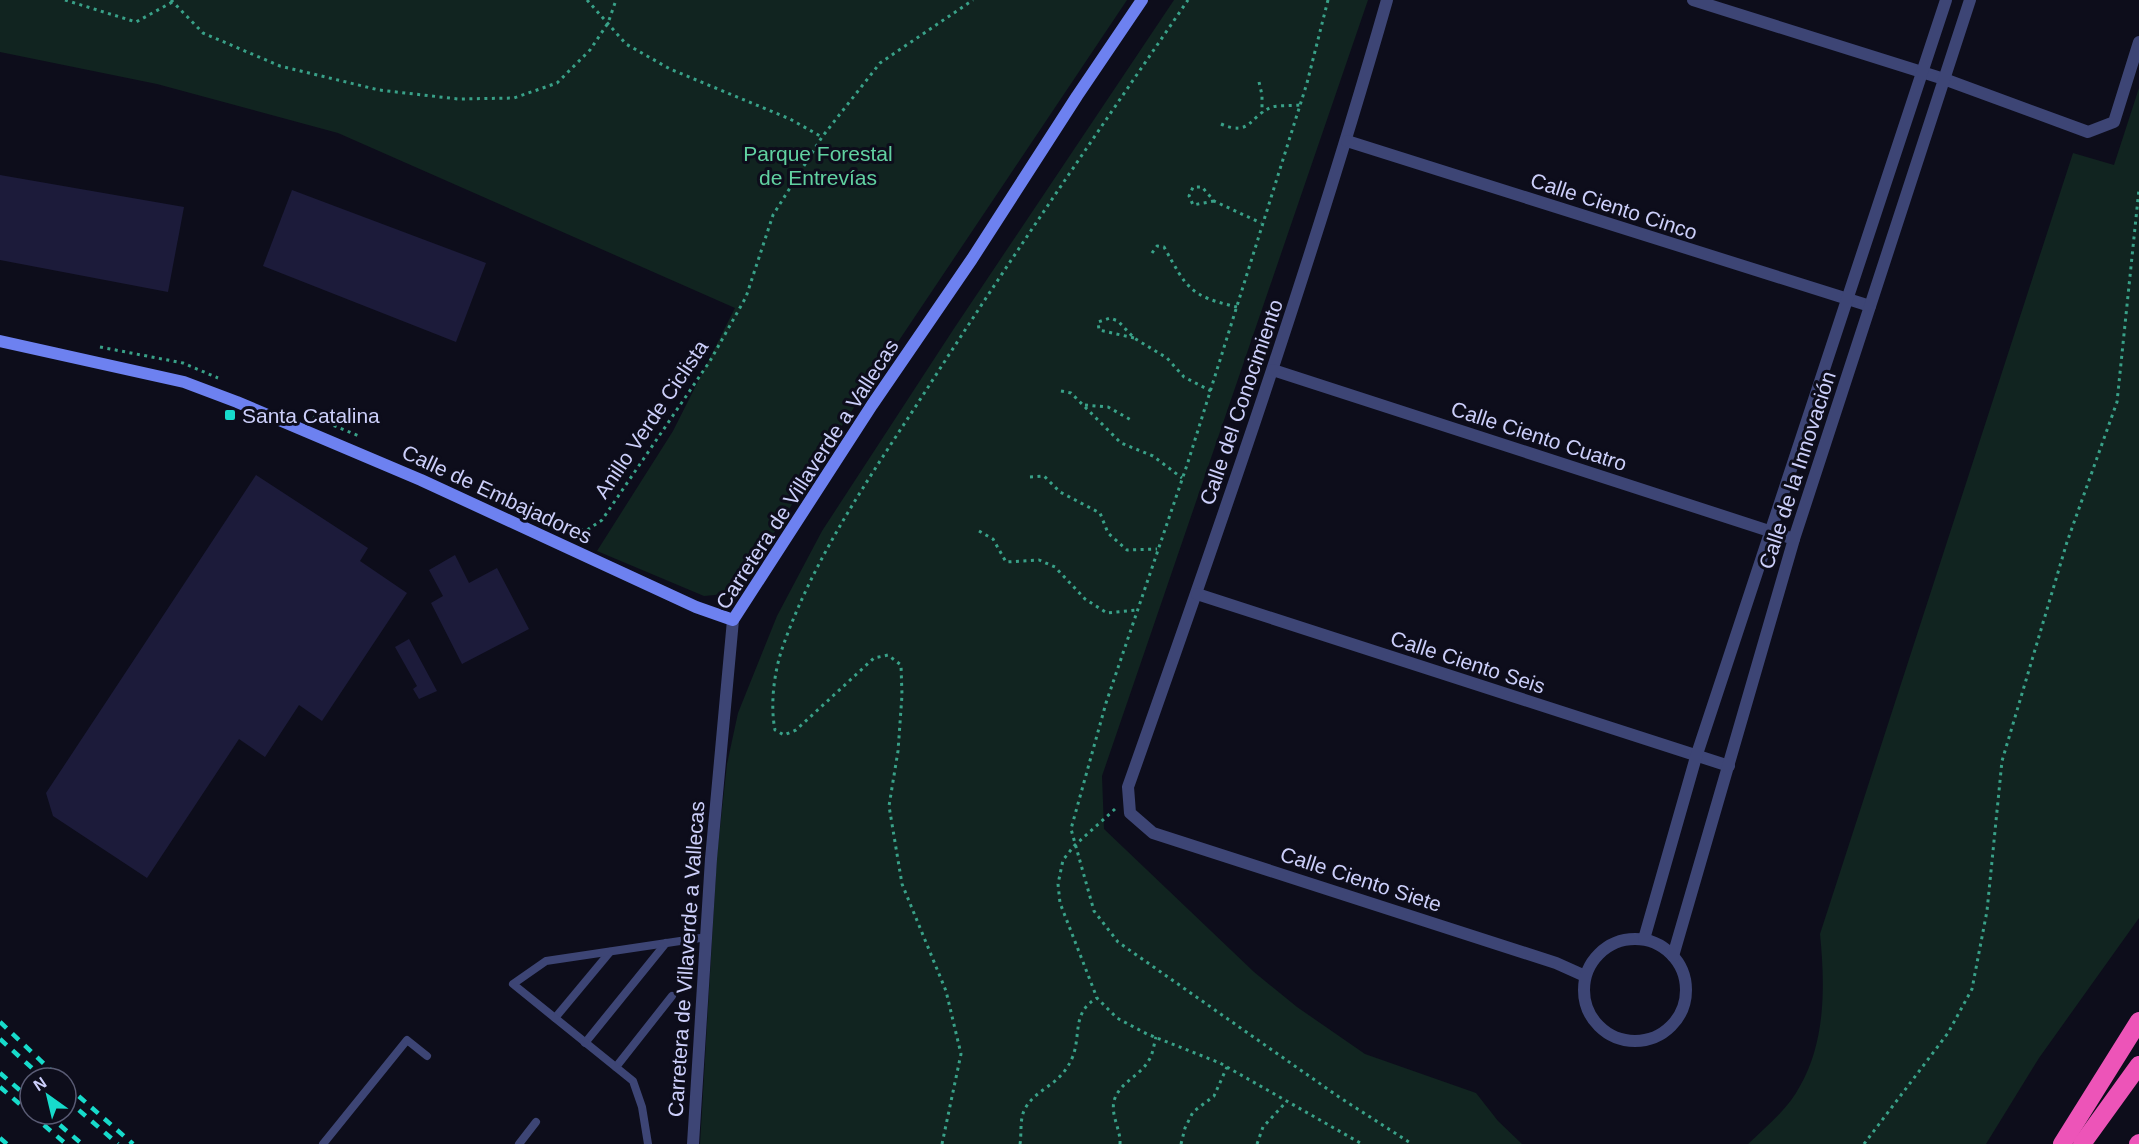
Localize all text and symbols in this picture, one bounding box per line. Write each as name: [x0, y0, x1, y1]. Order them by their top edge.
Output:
park label: Parque Forestal de Entrevías: [743, 142, 893, 189]
street label: Calle Ciento Cinco: [1528, 168, 1700, 244]
street label: Calle del Conocimiento: [1195, 296, 1287, 508]
street label: Anillo Verde Ciclista: [590, 335, 713, 502]
street label: Carretera de Villaverde a Vallecas: [711, 335, 903, 613]
street label: Calle de la Innovación: [1754, 368, 1840, 572]
street label: Calle Ciento Cuatro: [1448, 397, 1630, 475]
place label: Santa Catalina: [242, 404, 380, 427]
marker: Santa Catalina: [223, 408, 237, 422]
street label: Calle de Embajadores: [399, 440, 595, 548]
street label: Calle Ciento Seis: [1388, 626, 1548, 698]
street label: Carretera de Villaverde a Vallecas: [663, 800, 709, 1118]
street label: Calle Ciento Siete: [1278, 842, 1444, 916]
north arrow: [18, 1066, 78, 1126]
text: N: [30, 1074, 49, 1094]

